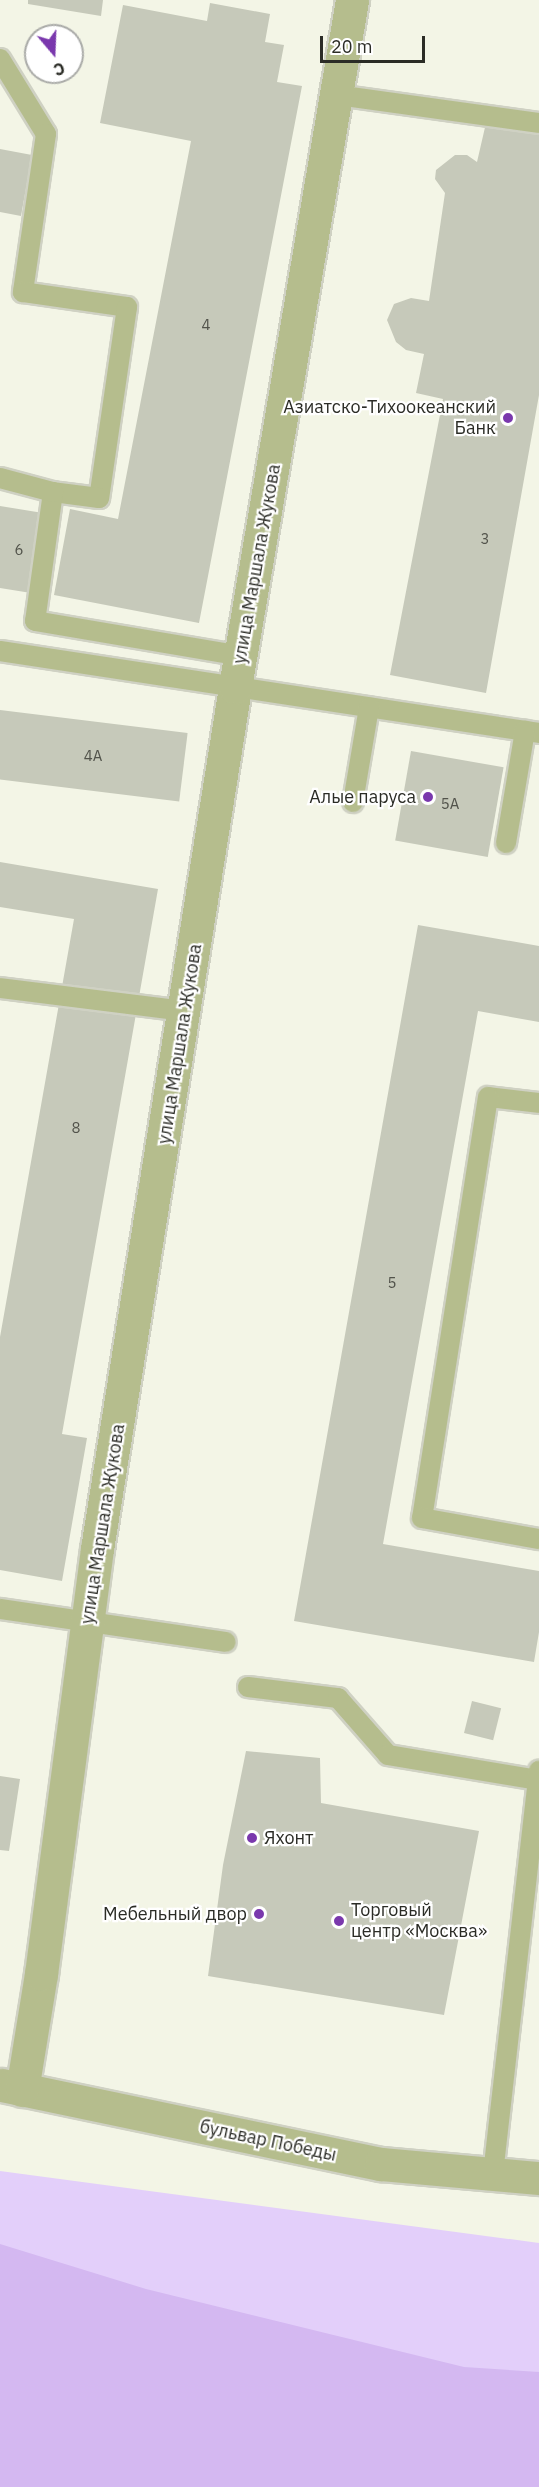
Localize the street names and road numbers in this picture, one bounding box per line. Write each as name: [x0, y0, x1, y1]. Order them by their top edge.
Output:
street label: улица Маршала Жукова: [229, 462, 285, 666]
street label: улица Маршала Жукова: [154, 942, 206, 1146]
street label: улица Маршала Жукова: [77, 1422, 129, 1626]
street label: бульвар Победы: [198, 2116, 338, 2166]

